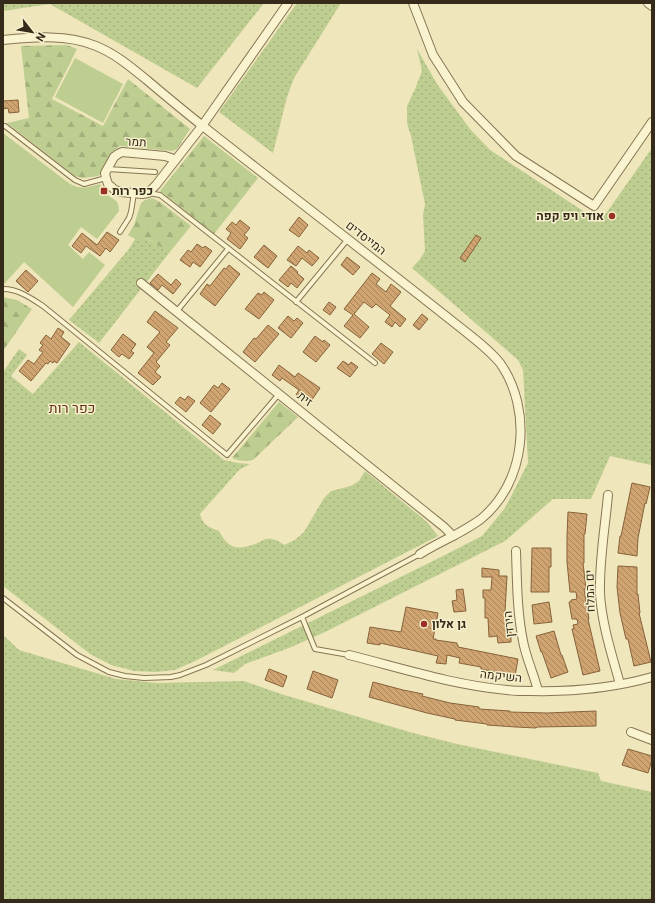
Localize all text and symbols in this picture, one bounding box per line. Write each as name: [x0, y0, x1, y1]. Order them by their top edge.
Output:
north arrow: [12, 12, 52, 52]
text: N: [31, 29, 49, 45]
street label: תמר: [125, 132, 147, 152]
place label: כפר רות: [112, 182, 153, 200]
marker: כפר רות: [99, 186, 109, 196]
place label: אודי ויפ קפה: [536, 207, 604, 225]
marker: אודי ויפ קפה: [607, 211, 617, 221]
street label: המייסדים: [342, 216, 390, 260]
street label: זית: [293, 387, 317, 411]
district label: כפר רות: [49, 398, 95, 419]
street label: ים המלח: [580, 570, 600, 612]
street label: הירדן: [499, 610, 519, 638]
place label: גן אלון: [432, 615, 466, 633]
marker: גן אלון: [419, 619, 429, 629]
street label: השיקמה: [479, 665, 523, 687]

